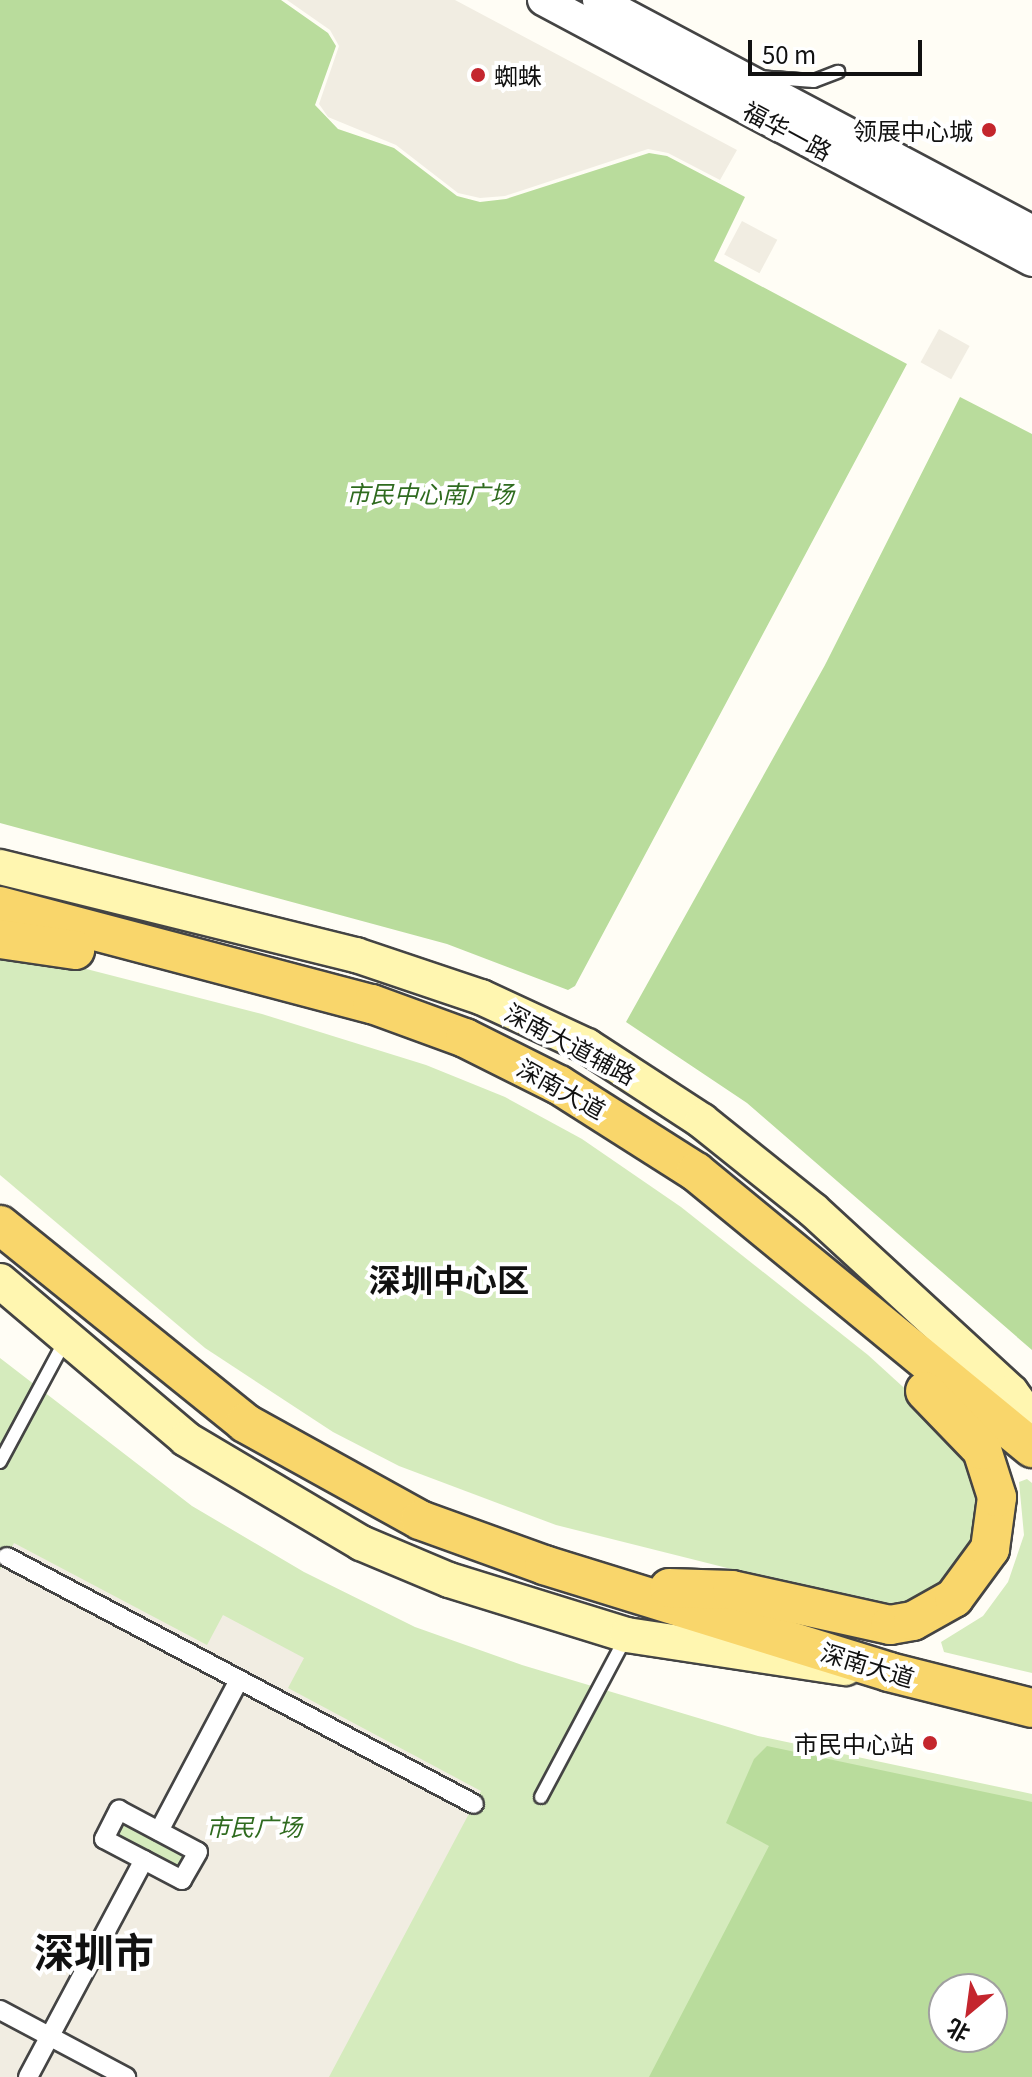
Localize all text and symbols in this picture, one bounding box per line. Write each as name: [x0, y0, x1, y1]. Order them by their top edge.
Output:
scale bar: [752, 24, 926, 74]
text: 50 m: [762, 36, 816, 71]
place label: 蜘蛛: [494, 61, 542, 89]
marker: 蜘蛛: [469, 66, 487, 84]
street label: 福华一路: [739, 95, 837, 165]
place label: 领展中心城: [853, 116, 973, 144]
marker: 领展中心城: [980, 121, 998, 139]
park label: 市民中心南广场: [346, 479, 514, 507]
street label: 深南大道辅路: [501, 996, 641, 1090]
street label: 深南大道: [513, 1052, 611, 1124]
district label: 深圳中心区: [369, 1259, 529, 1297]
street label: 深南大道: [818, 1636, 918, 1692]
place label: 市民中心站: [794, 1729, 914, 1757]
marker: 市民中心站: [921, 1734, 939, 1752]
park label: 市民广场: [206, 1812, 302, 1840]
district label: 深圳市: [34, 1926, 154, 1974]
north arrow: [928, 1973, 1008, 2053]
text: 北: [940, 2013, 975, 2052]

